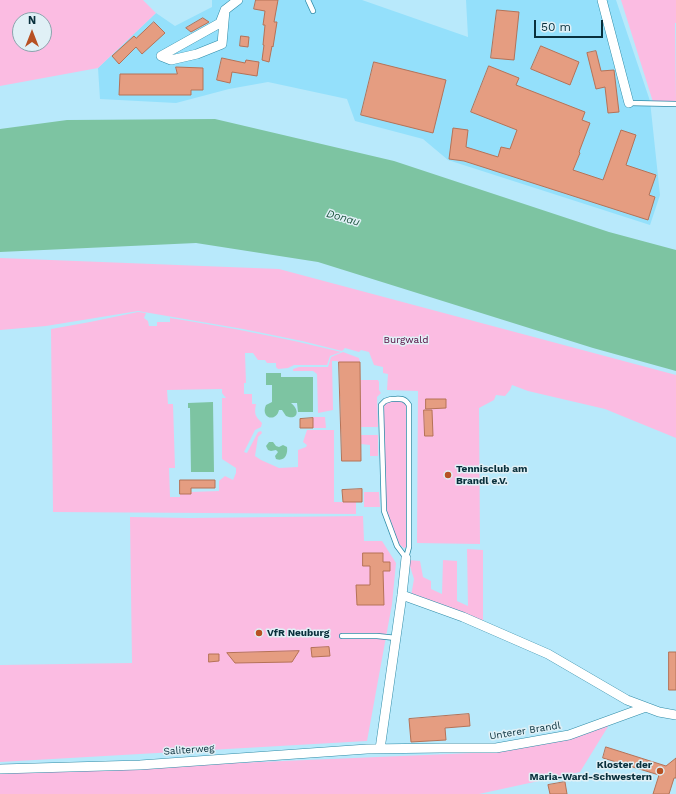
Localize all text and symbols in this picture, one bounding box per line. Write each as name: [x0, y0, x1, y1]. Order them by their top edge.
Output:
north arrow: [12, 12, 52, 52]
scale bar: [536, 12, 605, 38]
text: N: [28, 14, 36, 27]
text: 50 m: [541, 20, 571, 34]
water label: Donau: [325, 207, 361, 229]
park label: Burgwald: [384, 334, 428, 346]
place label: Tennisclub am Brandl e.V.: [456, 463, 527, 486]
marker: Tennisclub am Brandl e.V.: [443, 470, 453, 480]
place label: VfR Neuburg: [267, 627, 329, 639]
marker: VfR Neuburg: [254, 628, 264, 638]
street label: Unterer Brandl: [489, 719, 561, 743]
street label: Saliterweg: [163, 742, 215, 758]
place label: Kloster der Maria-Ward-Schwestern: [530, 759, 652, 782]
marker: Kloster der Maria-Ward-Schwestern: [655, 766, 665, 776]

